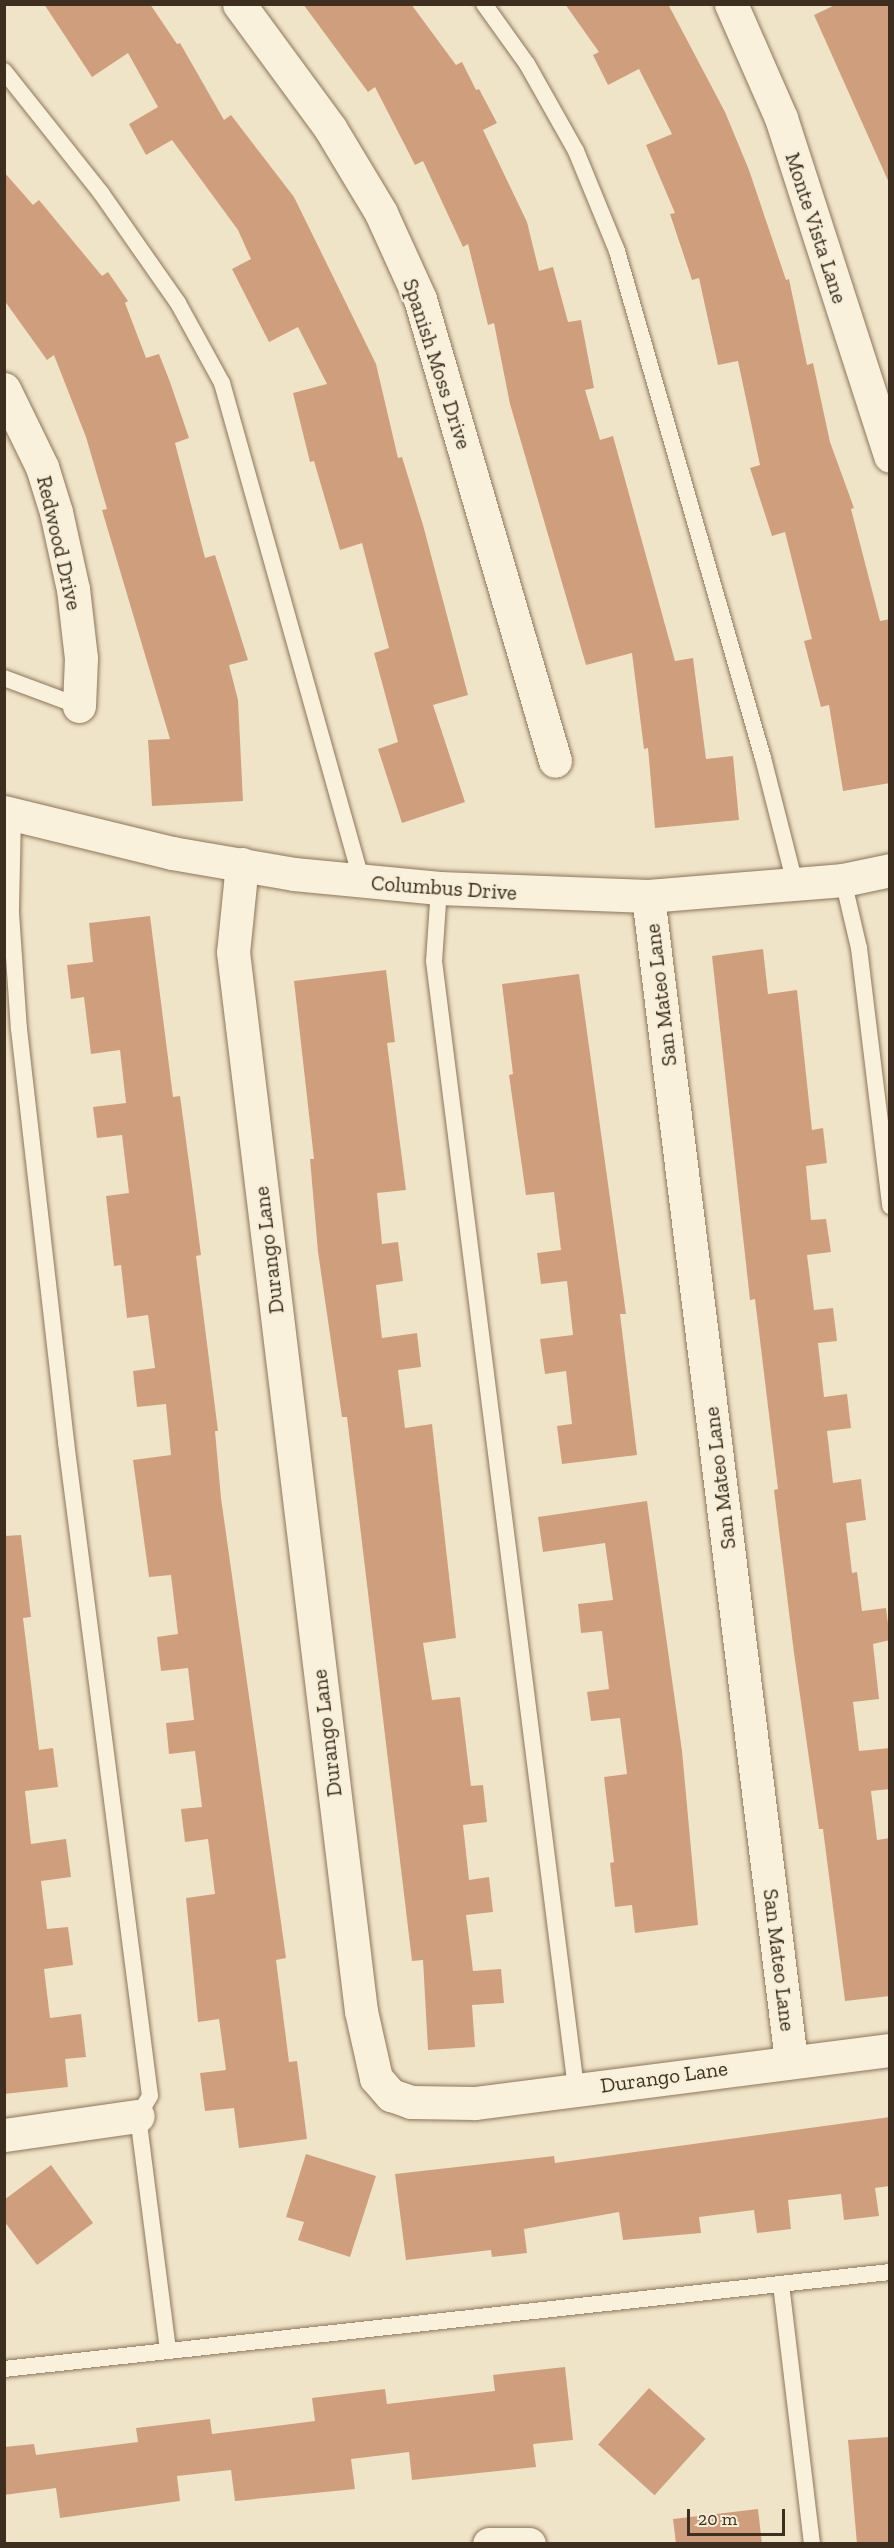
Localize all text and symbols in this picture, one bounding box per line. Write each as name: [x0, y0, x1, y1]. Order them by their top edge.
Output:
street label: Monte Vista Lane: [780, 149, 852, 307]
street label: Spanish Moss Drive: [398, 275, 476, 453]
street label: Redwood Drive: [31, 473, 87, 613]
street label: Columbus Drive: [370, 870, 518, 906]
street label: San Mateo Lane: [640, 922, 682, 1068]
street label: Durango Lane: [249, 1185, 289, 1315]
street label: San Mateo Lane: [699, 1405, 741, 1551]
street label: Durango Lane: [307, 1668, 347, 1798]
street label: San Mateo Lane: [758, 1887, 800, 2033]
street label: Durango Lane: [599, 2056, 729, 2098]
scale bar: [690, 2497, 788, 2535]
text: 20 m: [698, 2508, 737, 2530]

